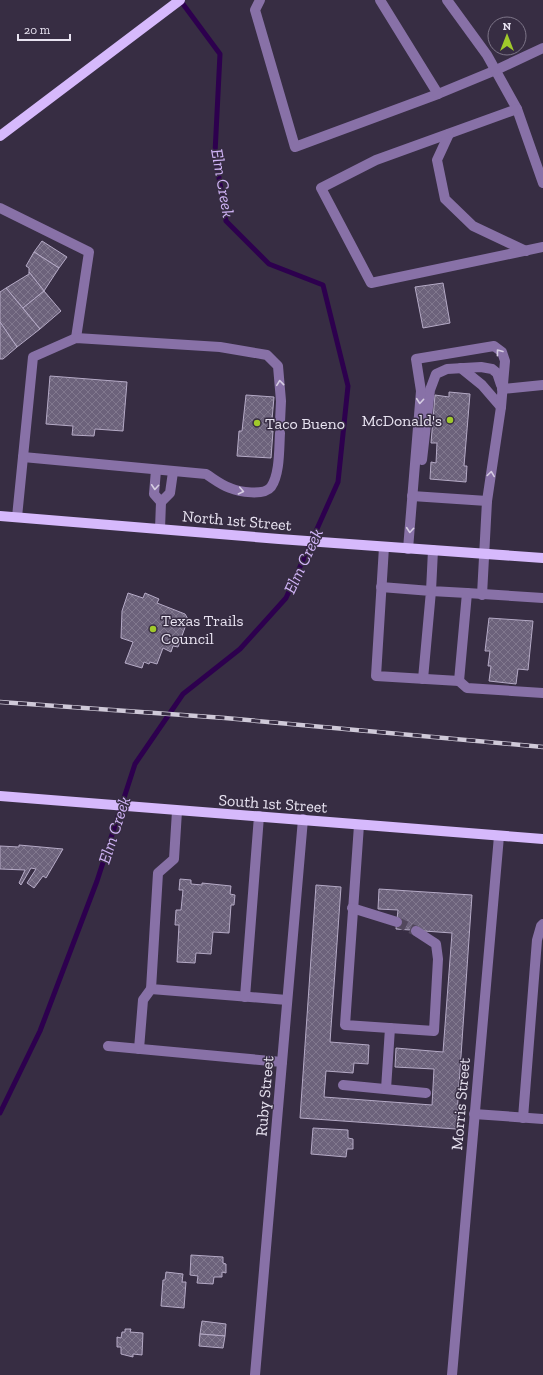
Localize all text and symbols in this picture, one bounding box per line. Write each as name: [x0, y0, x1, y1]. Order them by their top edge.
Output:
scale bar: [18, 16, 70, 42]
north arrow: [487, 16, 527, 56]
text: N: [503, 20, 512, 33]
text: 20 m: [24, 23, 51, 37]
water label: Elm Creek: [207, 147, 239, 219]
one-way arrow: [497, 349, 504, 357]
one-way arrow: [276, 380, 285, 386]
one-way arrow: [415, 398, 424, 404]
place label: McDonald's: [362, 411, 442, 430]
place label: Taco Bueno: [265, 414, 345, 433]
marker: McDonald's: [445, 415, 455, 425]
marker: Taco Bueno: [252, 418, 262, 428]
one-way arrow: [486, 471, 495, 477]
one-way arrow: [150, 484, 159, 490]
one-way arrow: [238, 486, 244, 494]
street label: North 1st Street: [182, 506, 292, 535]
water label: Elm Creek: [279, 525, 327, 597]
one-way arrow: [405, 527, 414, 533]
place label: Texas Trails Council: [161, 611, 243, 648]
marker: Texas Trails Council: [148, 624, 158, 634]
street label: South 1st Street: [218, 790, 328, 817]
water label: Elm Creek: [94, 793, 134, 866]
street label: Ruby Street: [252, 1055, 277, 1137]
street label: Morris Street: [447, 1057, 474, 1151]

